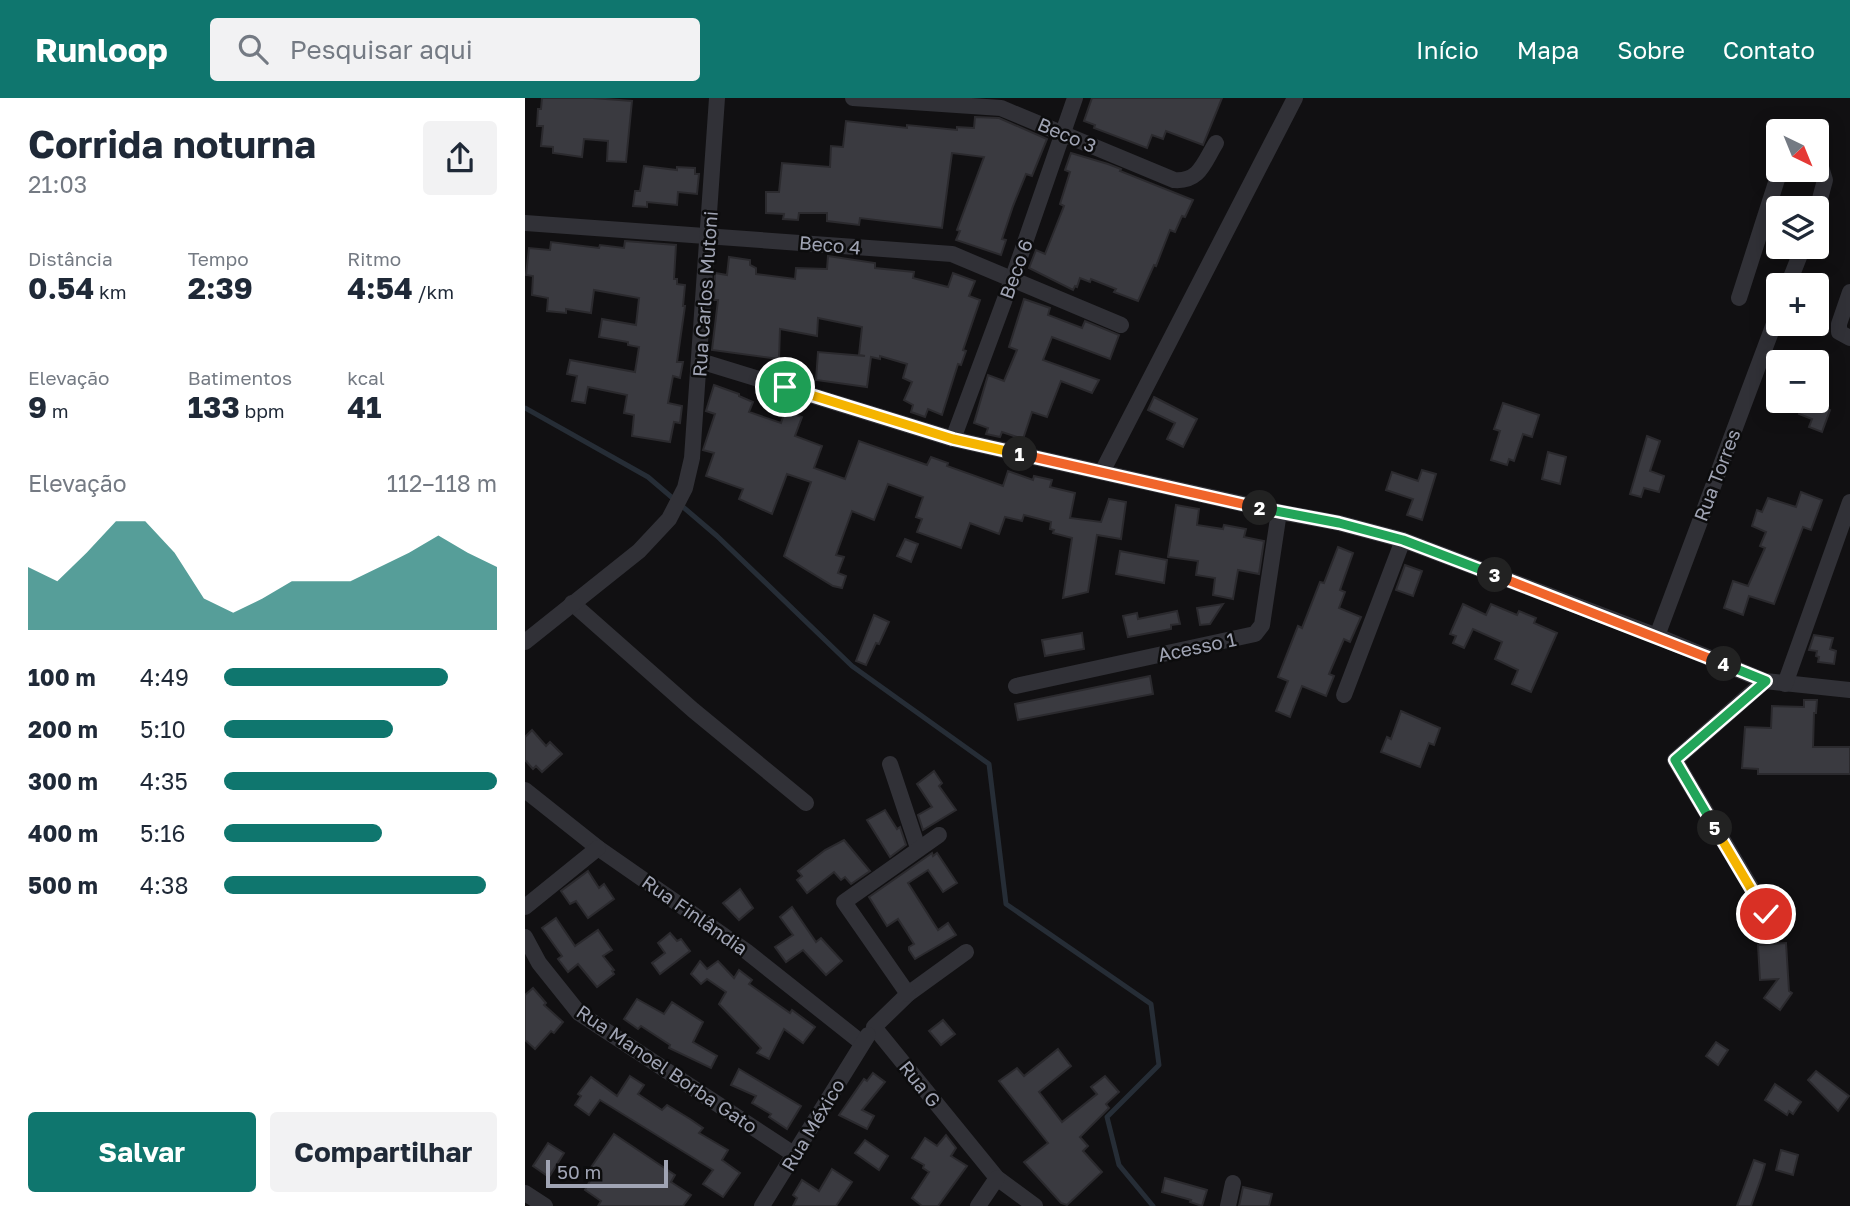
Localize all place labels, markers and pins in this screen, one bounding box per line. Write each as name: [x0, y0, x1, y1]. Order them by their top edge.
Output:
pin: [755, 357, 815, 417]
pin: 1: [1002, 436, 1037, 472]
pin: 2: [1243, 490, 1277, 526]
pin: 3: [1478, 558, 1513, 592]
pin: 4: [1707, 646, 1741, 682]
pin: 5: [1697, 810, 1733, 846]
pin: [1736, 884, 1796, 944]

